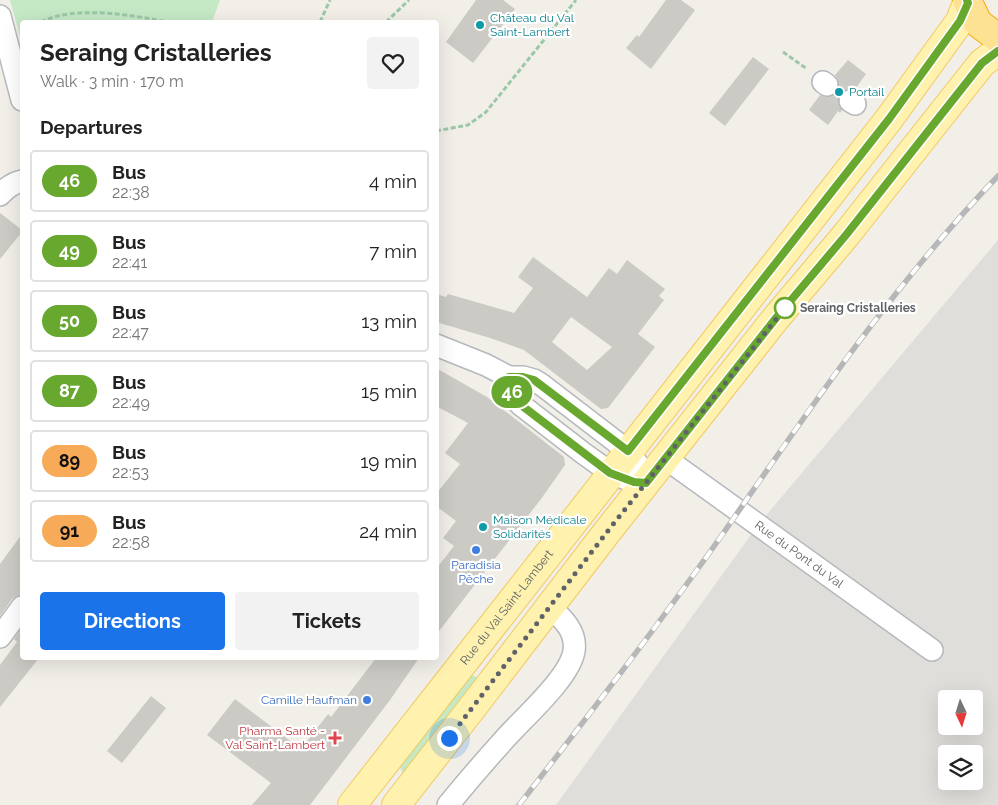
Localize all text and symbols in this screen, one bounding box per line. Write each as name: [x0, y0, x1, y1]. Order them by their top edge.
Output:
place label: Château du Val Saint-Lambert: [490, 11, 575, 39]
marker: Château du Val Saint-Lambert: [474, 19, 486, 31]
button: heart: [367, 37, 419, 89]
text: Seraing Cristalleries: [40, 38, 272, 67]
text: Walk · 3 min · 170 m: [40, 72, 184, 91]
place label: Portail: [849, 85, 885, 99]
marker: Portail: [833, 86, 845, 98]
text: Departures: [40, 116, 142, 138]
text: Bus: [112, 161, 146, 183]
text: 46: [59, 170, 80, 191]
text: 4 min: [369, 170, 417, 192]
text: 22:38: [112, 183, 150, 202]
text: Bus: [112, 231, 146, 253]
text: 49: [59, 240, 80, 261]
text: 7 min: [369, 240, 417, 262]
text: 22:41: [112, 253, 147, 272]
marker: Seraing Cristalleries: [774, 297, 796, 319]
text: Bus: [112, 301, 146, 323]
place label: Seraing Cristalleries: [800, 301, 916, 315]
text: 50: [59, 310, 80, 331]
text: 13 min: [361, 310, 417, 332]
text: 22:47: [112, 323, 149, 342]
text: Bus: [112, 371, 146, 393]
line badge: 46: [490, 376, 534, 408]
text: 87: [59, 380, 80, 401]
text: 15 min: [361, 380, 417, 402]
text: 46: [501, 381, 523, 402]
text: 22:49: [112, 393, 150, 412]
text: Bus: [112, 441, 146, 463]
text: 89: [59, 450, 80, 471]
text: 19 min: [360, 450, 417, 472]
text: 22:53: [112, 463, 149, 482]
text: Bus: [112, 511, 146, 533]
place label: Maison Médicale Solidarités: [493, 513, 587, 541]
street label: Rue du Pont du Val: [752, 518, 847, 591]
text: 91: [60, 520, 79, 541]
text: 24 min: [359, 520, 417, 542]
marker: Maison Médicale Solidarités: [477, 521, 489, 533]
text: 22:58: [112, 533, 150, 552]
marker: Paradisia Pêche: [470, 544, 482, 556]
street label: Rue du Val Saint-Lambert: [457, 547, 556, 668]
place label: Paradisia Pêche: [451, 558, 501, 586]
button: Directions: [40, 592, 225, 650]
button: Tickets: [235, 592, 419, 650]
north arrow: [938, 690, 982, 735]
map controls: [938, 690, 983, 790]
place label: Camille Haufman: [261, 693, 357, 707]
marker: Camille Haufman: [361, 694, 373, 706]
place label: Pharma Santé - Val Saint-Lambert: [225, 724, 325, 752]
your location: [437, 726, 462, 751]
marker: Pharma Santé - Val Saint-Lambert: [329, 732, 341, 744]
button: layers: [938, 745, 983, 790]

